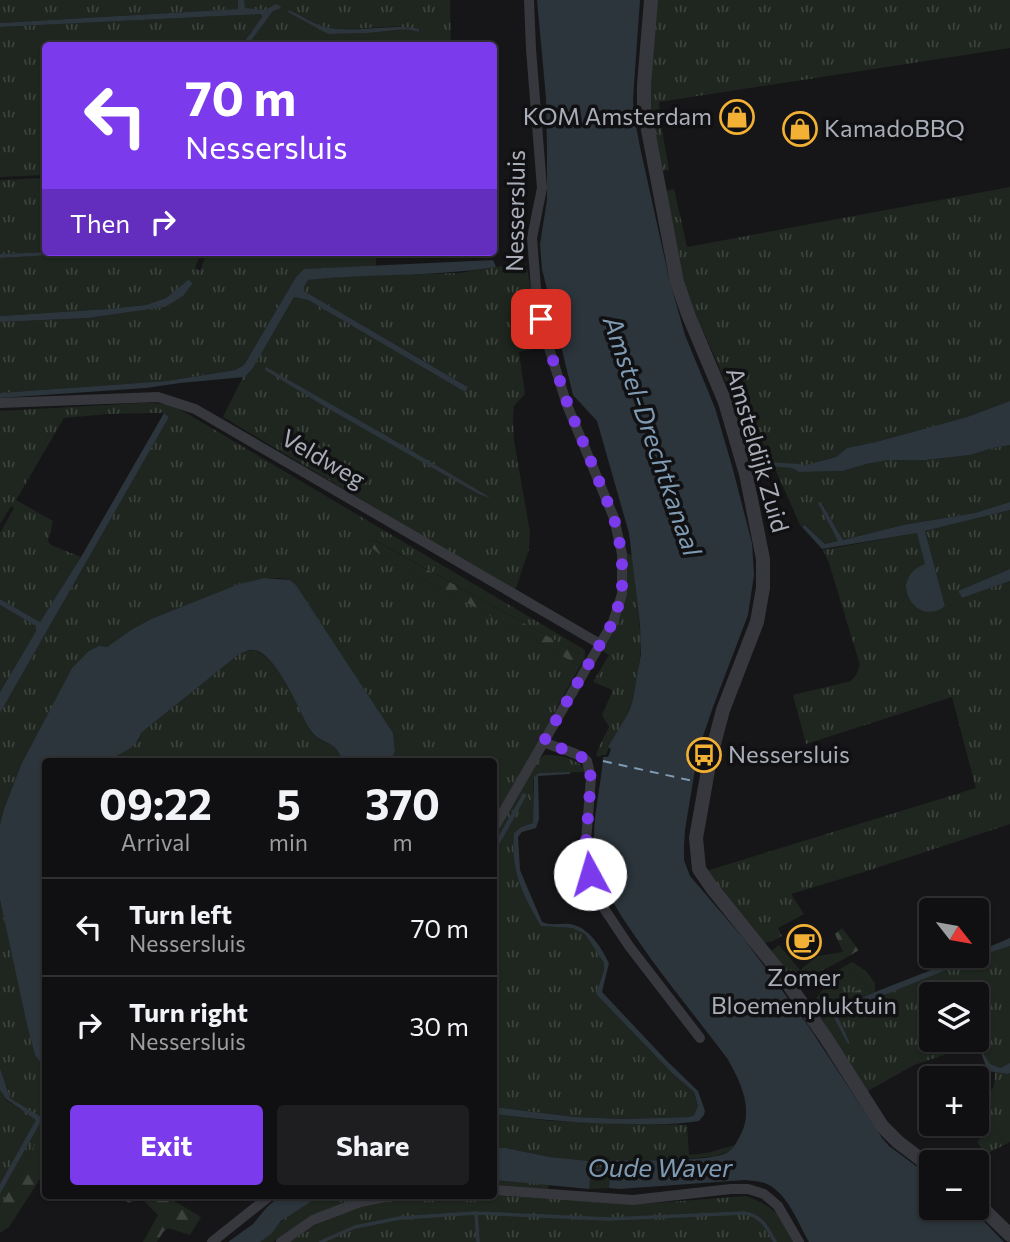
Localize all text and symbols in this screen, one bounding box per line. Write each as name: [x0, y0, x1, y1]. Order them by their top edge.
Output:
text: 70 m: [185, 66, 296, 126]
icon: left: [70, 70, 161, 161]
shop icon: KOM Amsterdam: [718, 98, 756, 136]
place label: KOM Amsterdam: [523, 101, 712, 130]
shop icon: KamadoBBQ: [781, 110, 819, 148]
place label: KamadoBBQ: [824, 113, 965, 142]
text: Nessersluis: [185, 126, 348, 166]
street label: Nessersluis: [499, 150, 530, 272]
icon: right: [144, 203, 182, 241]
text: Then: [70, 207, 130, 238]
pin: [511, 289, 571, 349]
icon: arrive: [522, 300, 560, 338]
water label: Amstel-Drechtkanaal: [597, 311, 710, 561]
street label: Amsteldijk Zuid: [721, 364, 796, 535]
street label: Veldweg: [277, 422, 371, 493]
bus stop icon: Nessersluis: [685, 736, 723, 774]
place label: Nessersluis: [728, 739, 850, 768]
text: 09:22: [99, 777, 212, 829]
text: 5: [276, 777, 301, 829]
text: 370: [365, 777, 440, 829]
text: Arrival: [121, 828, 190, 856]
text: min: [269, 828, 308, 856]
text: m: [392, 828, 413, 856]
position arrow: [553, 837, 627, 911]
text: Turn left: [129, 898, 232, 929]
north arrow: [919, 898, 989, 968]
map controls: [919, 898, 989, 1220]
icon: left: [70, 908, 108, 946]
text: 70 m: [411, 912, 469, 943]
cafe icon: Zomer Bloemenpluktuin: [785, 923, 823, 961]
text: Nessersluis: [129, 929, 246, 957]
place label: Zomer Bloemenpluktuin: [711, 962, 897, 1019]
button: layers: [919, 982, 989, 1052]
text: Turn right: [129, 996, 248, 1027]
icon: right: [70, 1006, 108, 1044]
text: 30 m: [410, 1010, 469, 1041]
text: Nessersluis: [129, 1027, 246, 1055]
button: +: [919, 1066, 989, 1136]
button: Exit: [70, 1105, 263, 1185]
button: Share: [277, 1105, 469, 1185]
button: −: [919, 1150, 989, 1220]
water label: Oude Waver: [588, 1151, 734, 1182]

